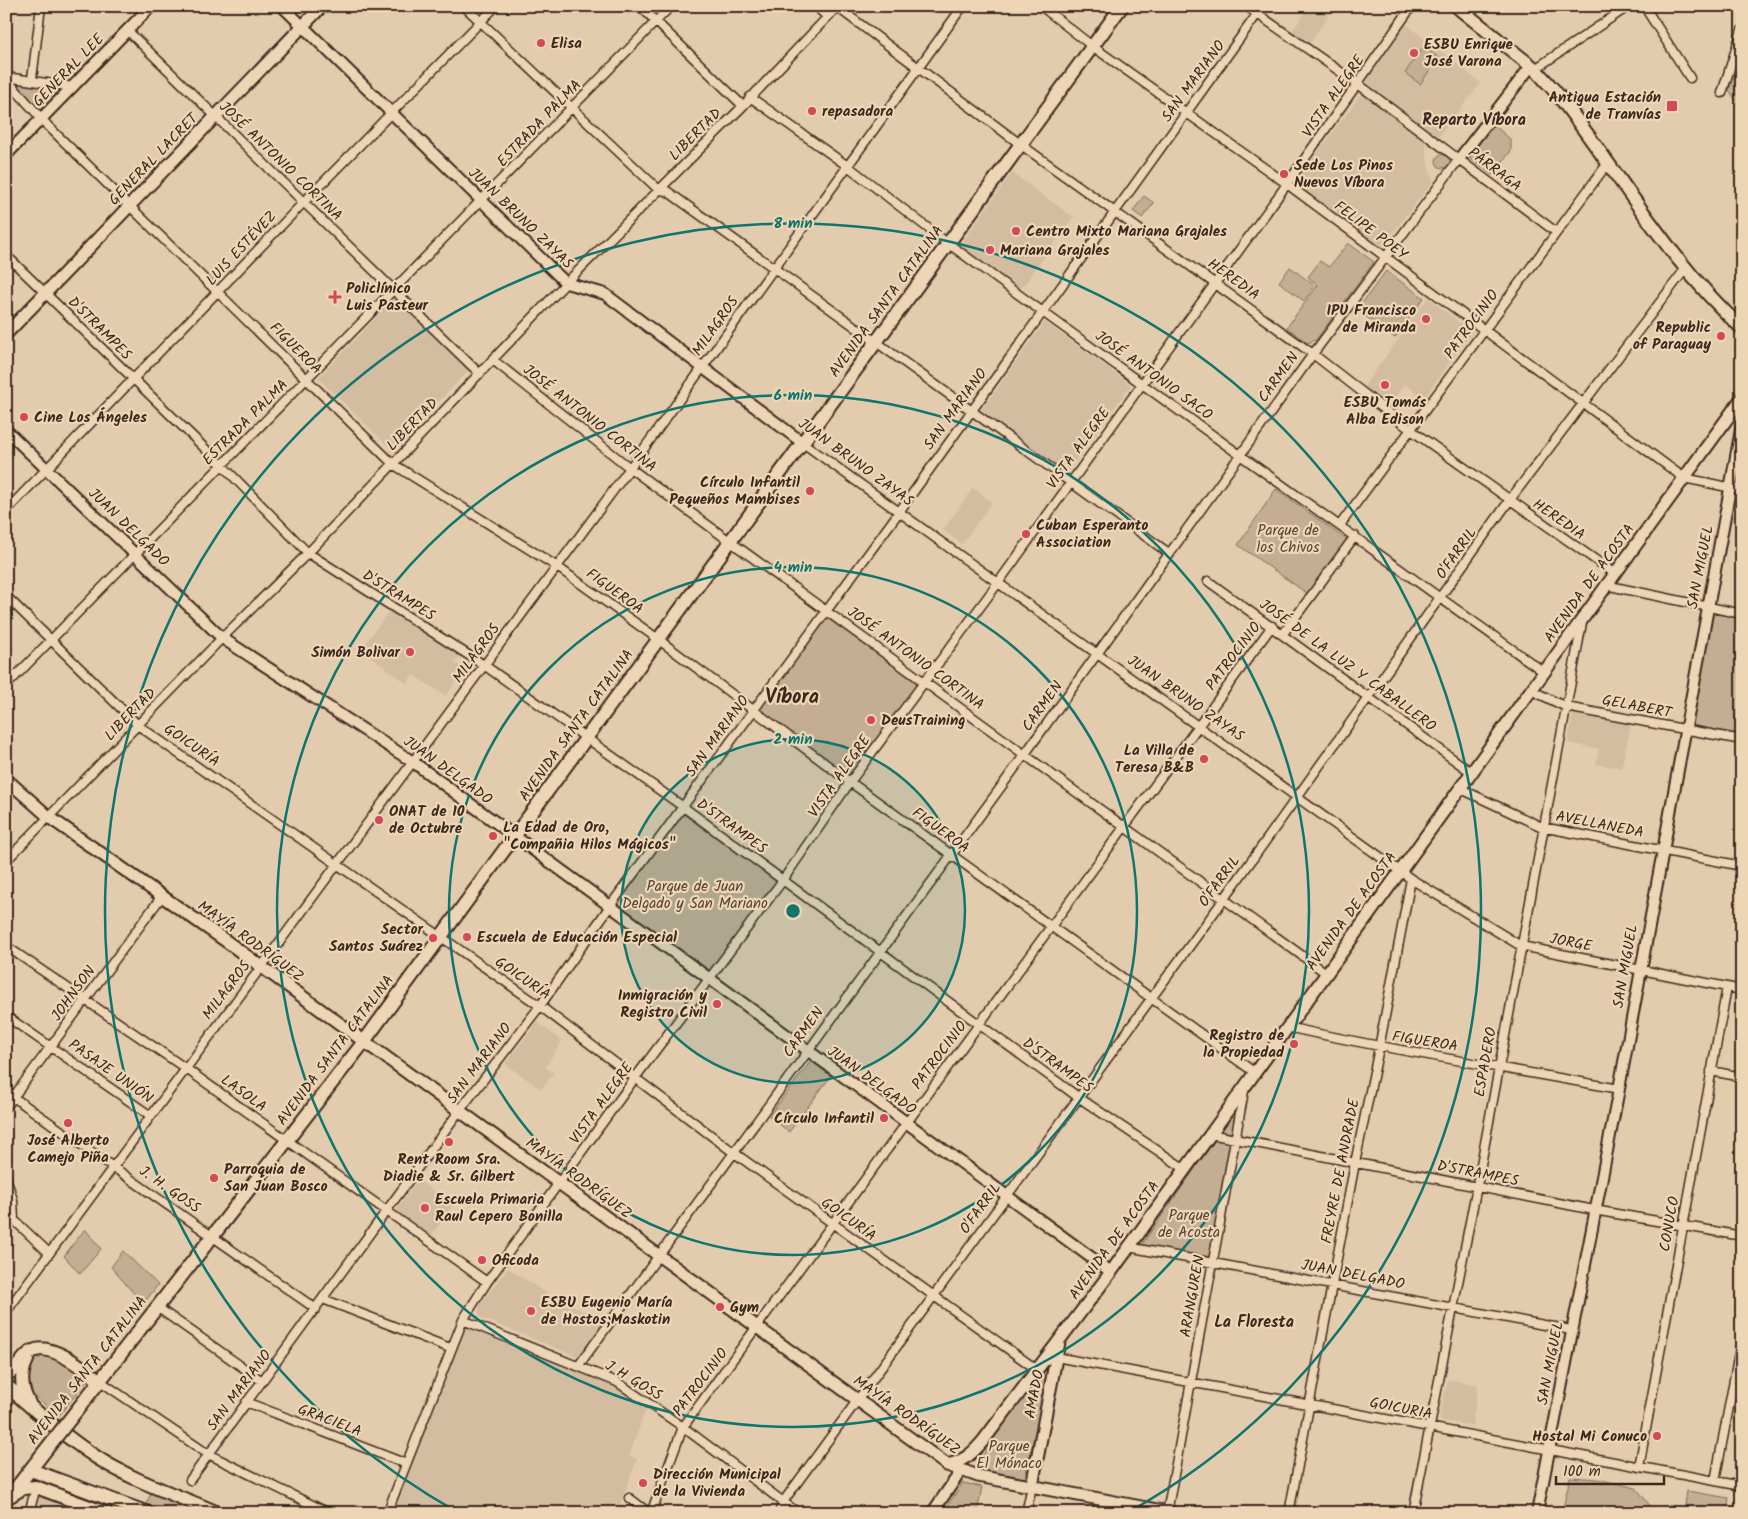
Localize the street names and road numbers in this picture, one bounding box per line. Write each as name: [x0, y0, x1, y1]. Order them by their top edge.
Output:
street label: GENERAL LEE: [27, 27, 111, 113]
street label: SAN MARIANO: [1156, 36, 1232, 128]
street label: VISTA ALEGRE: [1296, 49, 1372, 143]
street label: ESTRADA PALMA: [492, 74, 588, 173]
street label: JOSÉ ANTONIO CORTINA: [213, 96, 348, 227]
street label: LIBERTAD: [664, 102, 728, 167]
street label: GENERAL LACRET: [103, 106, 206, 211]
street label: PÁRRAGA: [1462, 141, 1526, 198]
street label: JUAN BRUNO ZAYAS: [462, 162, 578, 275]
street label: FELIPE POEY: [1328, 195, 1414, 267]
street label: LUIS ESTÉVEZ: [200, 206, 283, 292]
street label: AVENIDA SANTA CATALINA: [823, 220, 950, 383]
street label: HEREDIA: [1202, 253, 1265, 307]
street label: PATROCINIO: [1438, 285, 1505, 364]
street label: D'STRAMPES: [62, 291, 137, 366]
street label: MILAGROS: [686, 291, 745, 362]
street label: FIGUEROA: [263, 317, 327, 381]
street label: JOSÉ ANTONIO SACO: [1089, 325, 1217, 427]
street label: CARMEN: [1252, 347, 1305, 408]
street label: JOSÉ ANTONIO CORTINA: [517, 359, 662, 479]
street label: SAN MARIANO: [918, 364, 994, 456]
street label: ESTRADA PALMA: [197, 374, 294, 471]
street label: LIBERTAD: [381, 392, 445, 457]
street label: VISTA ALEGRE: [1041, 401, 1118, 495]
street label: JUAN BRUNO ZAYAS: [793, 413, 918, 513]
street label: JUAN DELGADO: [82, 483, 174, 573]
street label: HEREDIA: [1527, 493, 1590, 547]
street label: AVENIDA DE ACOSTA: [1538, 519, 1641, 648]
street label: O'FARRIL: [1430, 523, 1483, 584]
street label: SAN MIGUEL: [1681, 523, 1721, 611]
street label: FIGUEROA: [580, 563, 648, 621]
street label: D'STRAMPES: [357, 564, 440, 628]
street label: JOSÉ DE LA LUZ Y CABALLERO: [1254, 593, 1441, 738]
street label: JOSÉ ANTONIO CORTINA: [842, 601, 989, 717]
street label: PATROCINIO: [1200, 617, 1268, 696]
street label: MILAGROS: [447, 619, 507, 689]
street label: AVENIDA SANTA CATALINA: [513, 644, 640, 807]
street label: JUAN BRUNO ZAYAS: [1122, 649, 1249, 748]
street label: CARMEN: [1016, 676, 1069, 737]
street label: LIBERTAD: [99, 682, 163, 747]
street label: GELABERT: [1600, 688, 1676, 726]
street label: SAN MARIANO: [680, 691, 756, 783]
street label: GOICURÍA: [159, 718, 224, 774]
street label: VISTA ALEGRE: [802, 729, 878, 823]
street label: JUAN DELGADO: [398, 730, 497, 811]
street label: D'STRAMPES: [691, 793, 772, 861]
street label: FIGUEROA: [906, 802, 974, 860]
street label: AVELLANEDA: [1554, 805, 1646, 845]
street label: AVENIDA DE ACOSTA: [1300, 847, 1403, 976]
street label: O'FARRIL: [1193, 851, 1247, 912]
street label: MAYÍA RODRÍGUEZ: [192, 895, 309, 989]
street label: SAN MIGUEL: [1607, 922, 1645, 1010]
street label: JORGE: [1547, 927, 1595, 959]
street label: GOICURÍA: [490, 951, 555, 1007]
street label: MILAGROS: [196, 956, 257, 1025]
street label: JOHNSON: [45, 961, 102, 1026]
street label: AVENIDA SANTA CATALINA: [271, 970, 401, 1131]
street label: CARMEN: [777, 1002, 830, 1063]
street label: PATROCINIO: [906, 1016, 974, 1095]
street label: SAN MARIANO: [441, 1018, 518, 1109]
street label: FIGUEROA: [1390, 1025, 1460, 1059]
street label: ESPADERO: [1468, 1025, 1504, 1099]
street label: D'STRAMPES: [1017, 1032, 1098, 1100]
street label: PASAJE UNIÓN: [63, 1034, 158, 1110]
street label: JUAN DELGADO: [822, 1040, 921, 1121]
street label: VISTA ALEGRE: [564, 1056, 641, 1150]
street label: LASOLA: [215, 1069, 271, 1119]
street label: FREYRE DE ANDRADE: [1315, 1095, 1367, 1246]
street label: MAYÍA RODRÍGUEZ: [520, 1132, 637, 1226]
street label: D'STRAMPES: [1435, 1154, 1521, 1194]
street label: J. H. GOSS: [134, 1160, 205, 1220]
street label: AVENIDA DE ACOSTA: [1063, 1176, 1166, 1305]
street label: O'FARRIL: [954, 1178, 1008, 1239]
street label: GOICURÍA: [816, 1191, 881, 1248]
street label: CONUCO: [1653, 1195, 1687, 1254]
street label: ARANGUREN: [1174, 1253, 1212, 1339]
street label: JUAN DELGADO: [1299, 1253, 1407, 1297]
street label: AVENIDA SANTA CATALINA: [22, 1291, 154, 1450]
street label: SAN MIGUEL: [1531, 1319, 1571, 1407]
street label: PATROCINIO: [667, 1343, 735, 1422]
street label: SAN MARIANO: [201, 1345, 278, 1436]
street label: J H GOSS: [600, 1354, 667, 1407]
street label: AMADO: [1019, 1368, 1051, 1421]
street label: MAYÍA RODRÍGUEZ: [848, 1370, 965, 1462]
street label: GOICURIA: [1367, 1391, 1434, 1427]
street label: GRACIELA: [294, 1398, 365, 1444]

